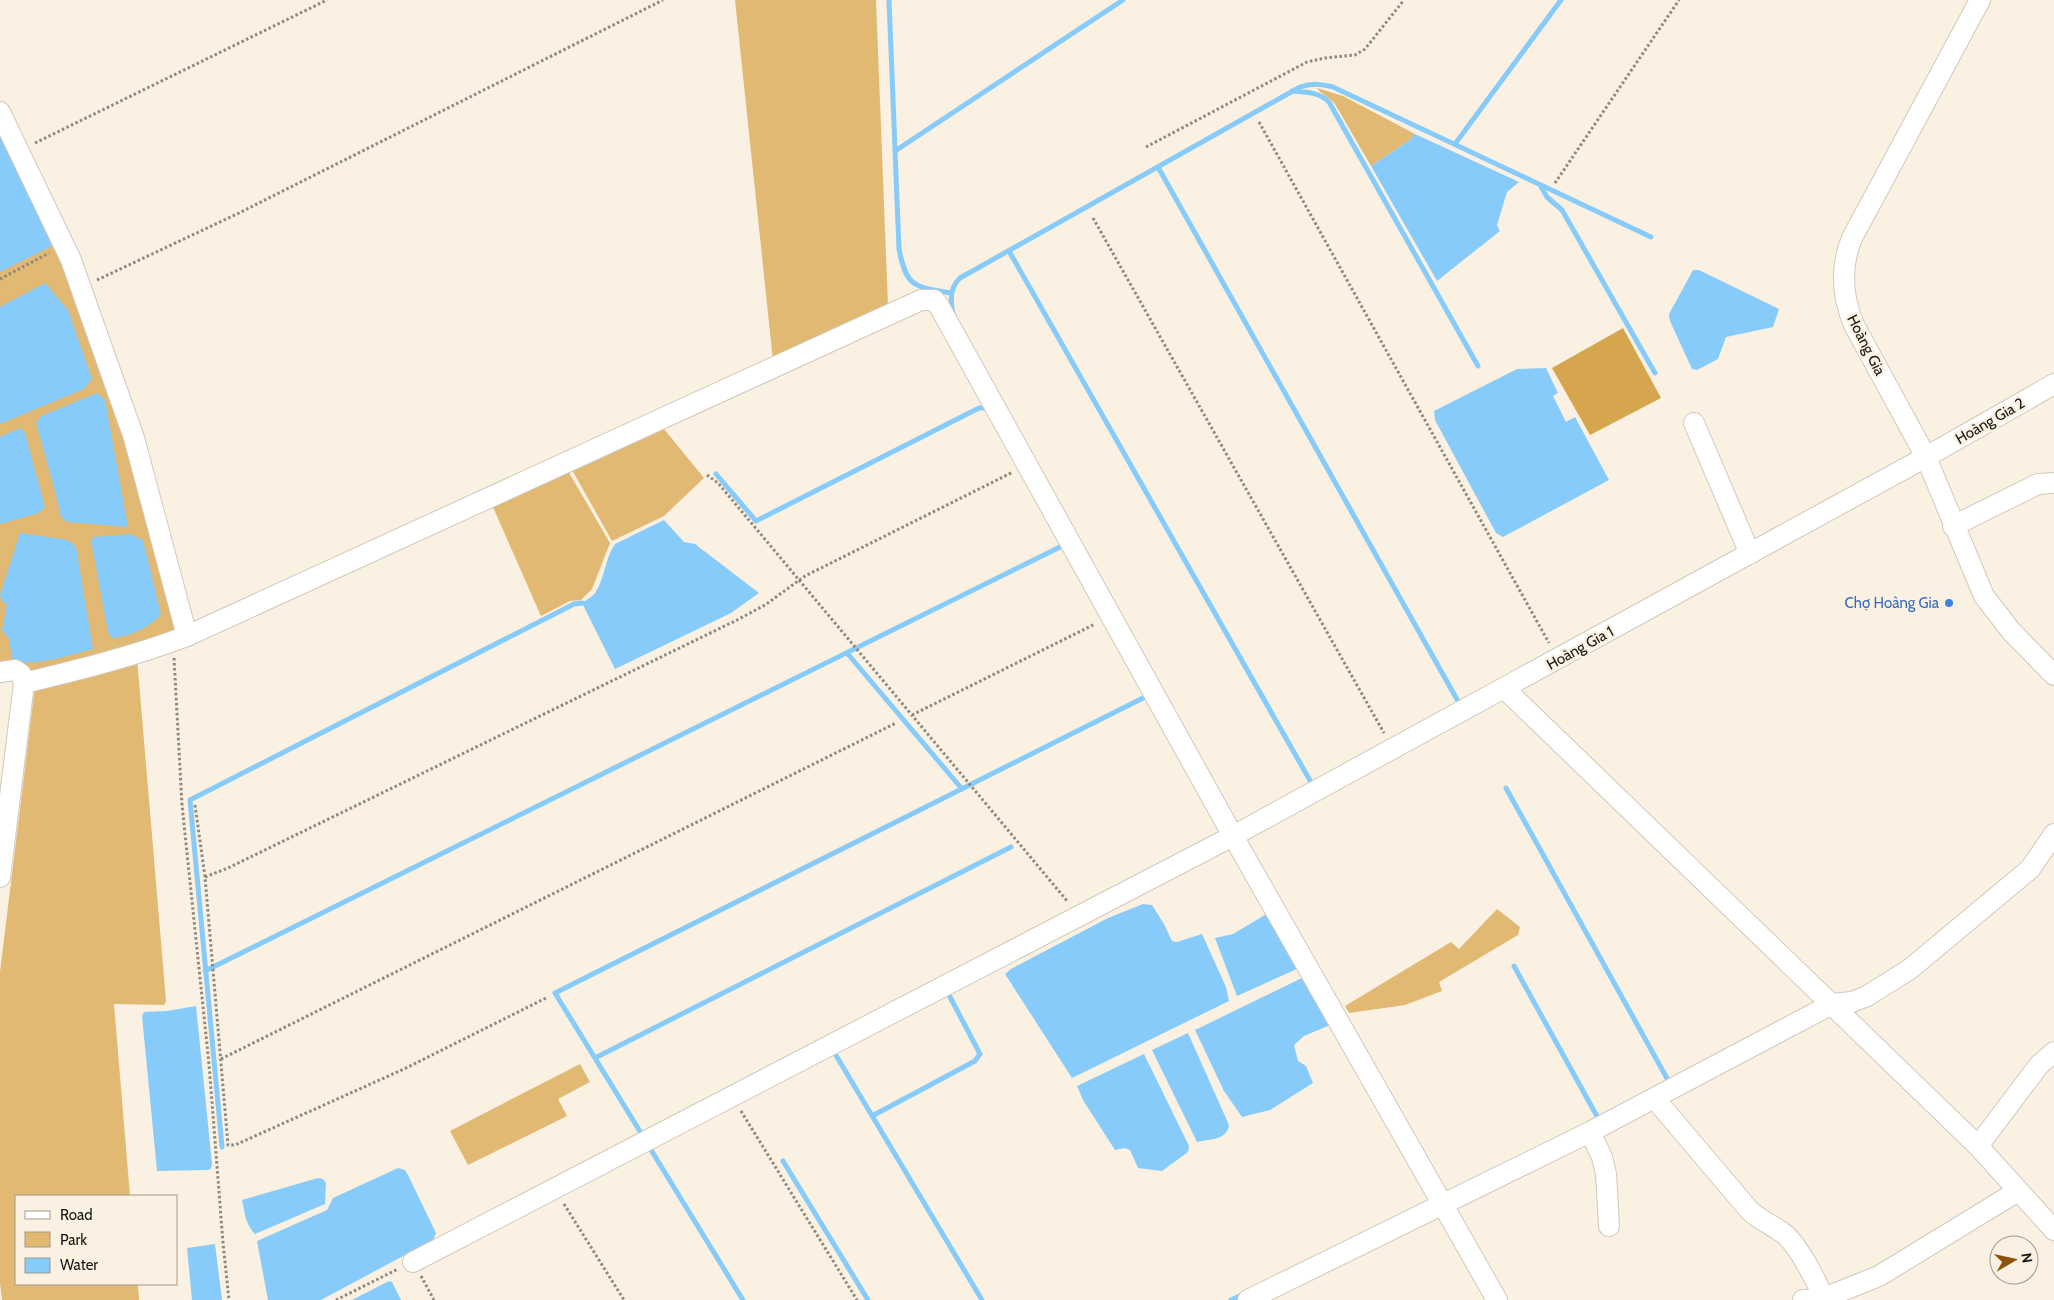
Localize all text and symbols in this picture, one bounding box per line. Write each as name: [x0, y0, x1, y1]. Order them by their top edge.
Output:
street label: Hoàng Gia: [1843, 312, 1889, 379]
street label: Hoàng Gia 2: [1952, 394, 2028, 448]
place label: Chợ Hoàng Gia: [1845, 594, 1940, 612]
marker: Chợ Hoàng Gia: [1943, 597, 1955, 609]
street label: Hoàng Gia 1: [1543, 622, 1617, 674]
legend: [15, 1195, 178, 1285]
text: Road: [60, 1206, 93, 1224]
text: Park: [60, 1231, 87, 1249]
north arrow: [1989, 1235, 2039, 1285]
text: N: [2017, 1252, 2037, 1264]
text: Water: [60, 1256, 98, 1274]

